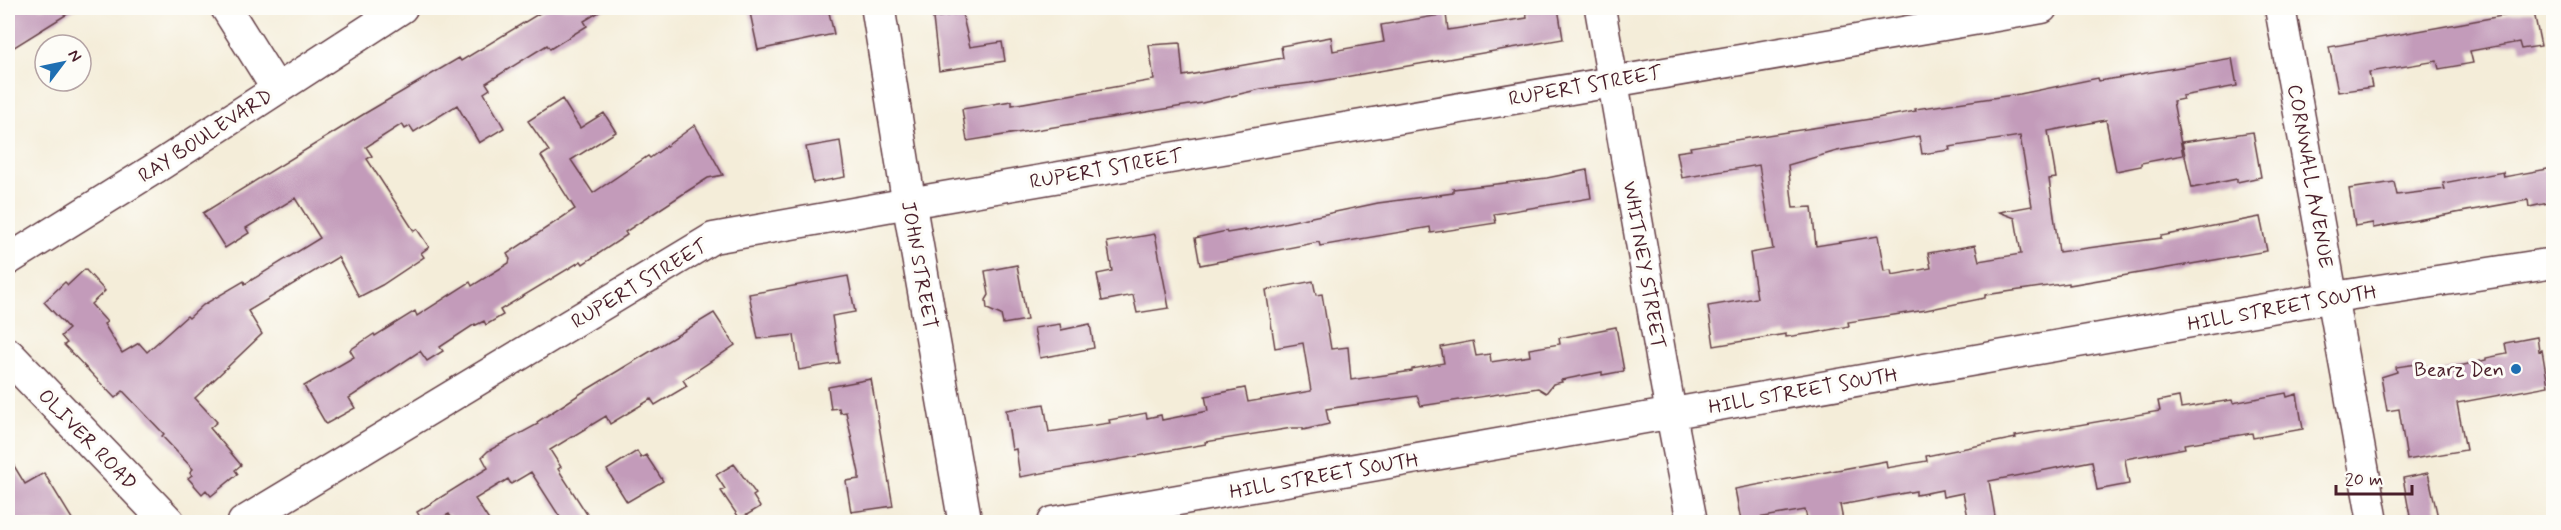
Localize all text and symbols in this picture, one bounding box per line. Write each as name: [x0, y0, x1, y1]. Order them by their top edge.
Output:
north arrow: [33, 33, 93, 93]
text: N: [63, 46, 86, 66]
street label: RUPERT STREET: [1507, 60, 1665, 113]
street label: CORNWALL AVENUE: [2280, 82, 2339, 270]
street label: RAY BOULEVARD: [133, 83, 278, 190]
street label: RUPERT STREET: [1028, 143, 1186, 196]
street label: WHITNEY STREET: [1615, 179, 1672, 351]
street label: JOHN STREET: [894, 199, 943, 332]
street label: RUPERT STREET: [567, 232, 714, 336]
street label: HILL STREET SOUTH: [2186, 279, 2379, 338]
place label: Bearz Den: [2414, 357, 2504, 384]
street label: HILL STREET SOUTH: [1707, 362, 1900, 421]
marker: Bearz Den: [2509, 362, 2523, 376]
street label: OLIVER ROAD: [31, 383, 142, 497]
street label: HILL STREET SOUTH: [1228, 447, 1421, 506]
scale bar: [2336, 458, 2412, 496]
text: 20 m: [2345, 468, 2383, 492]

